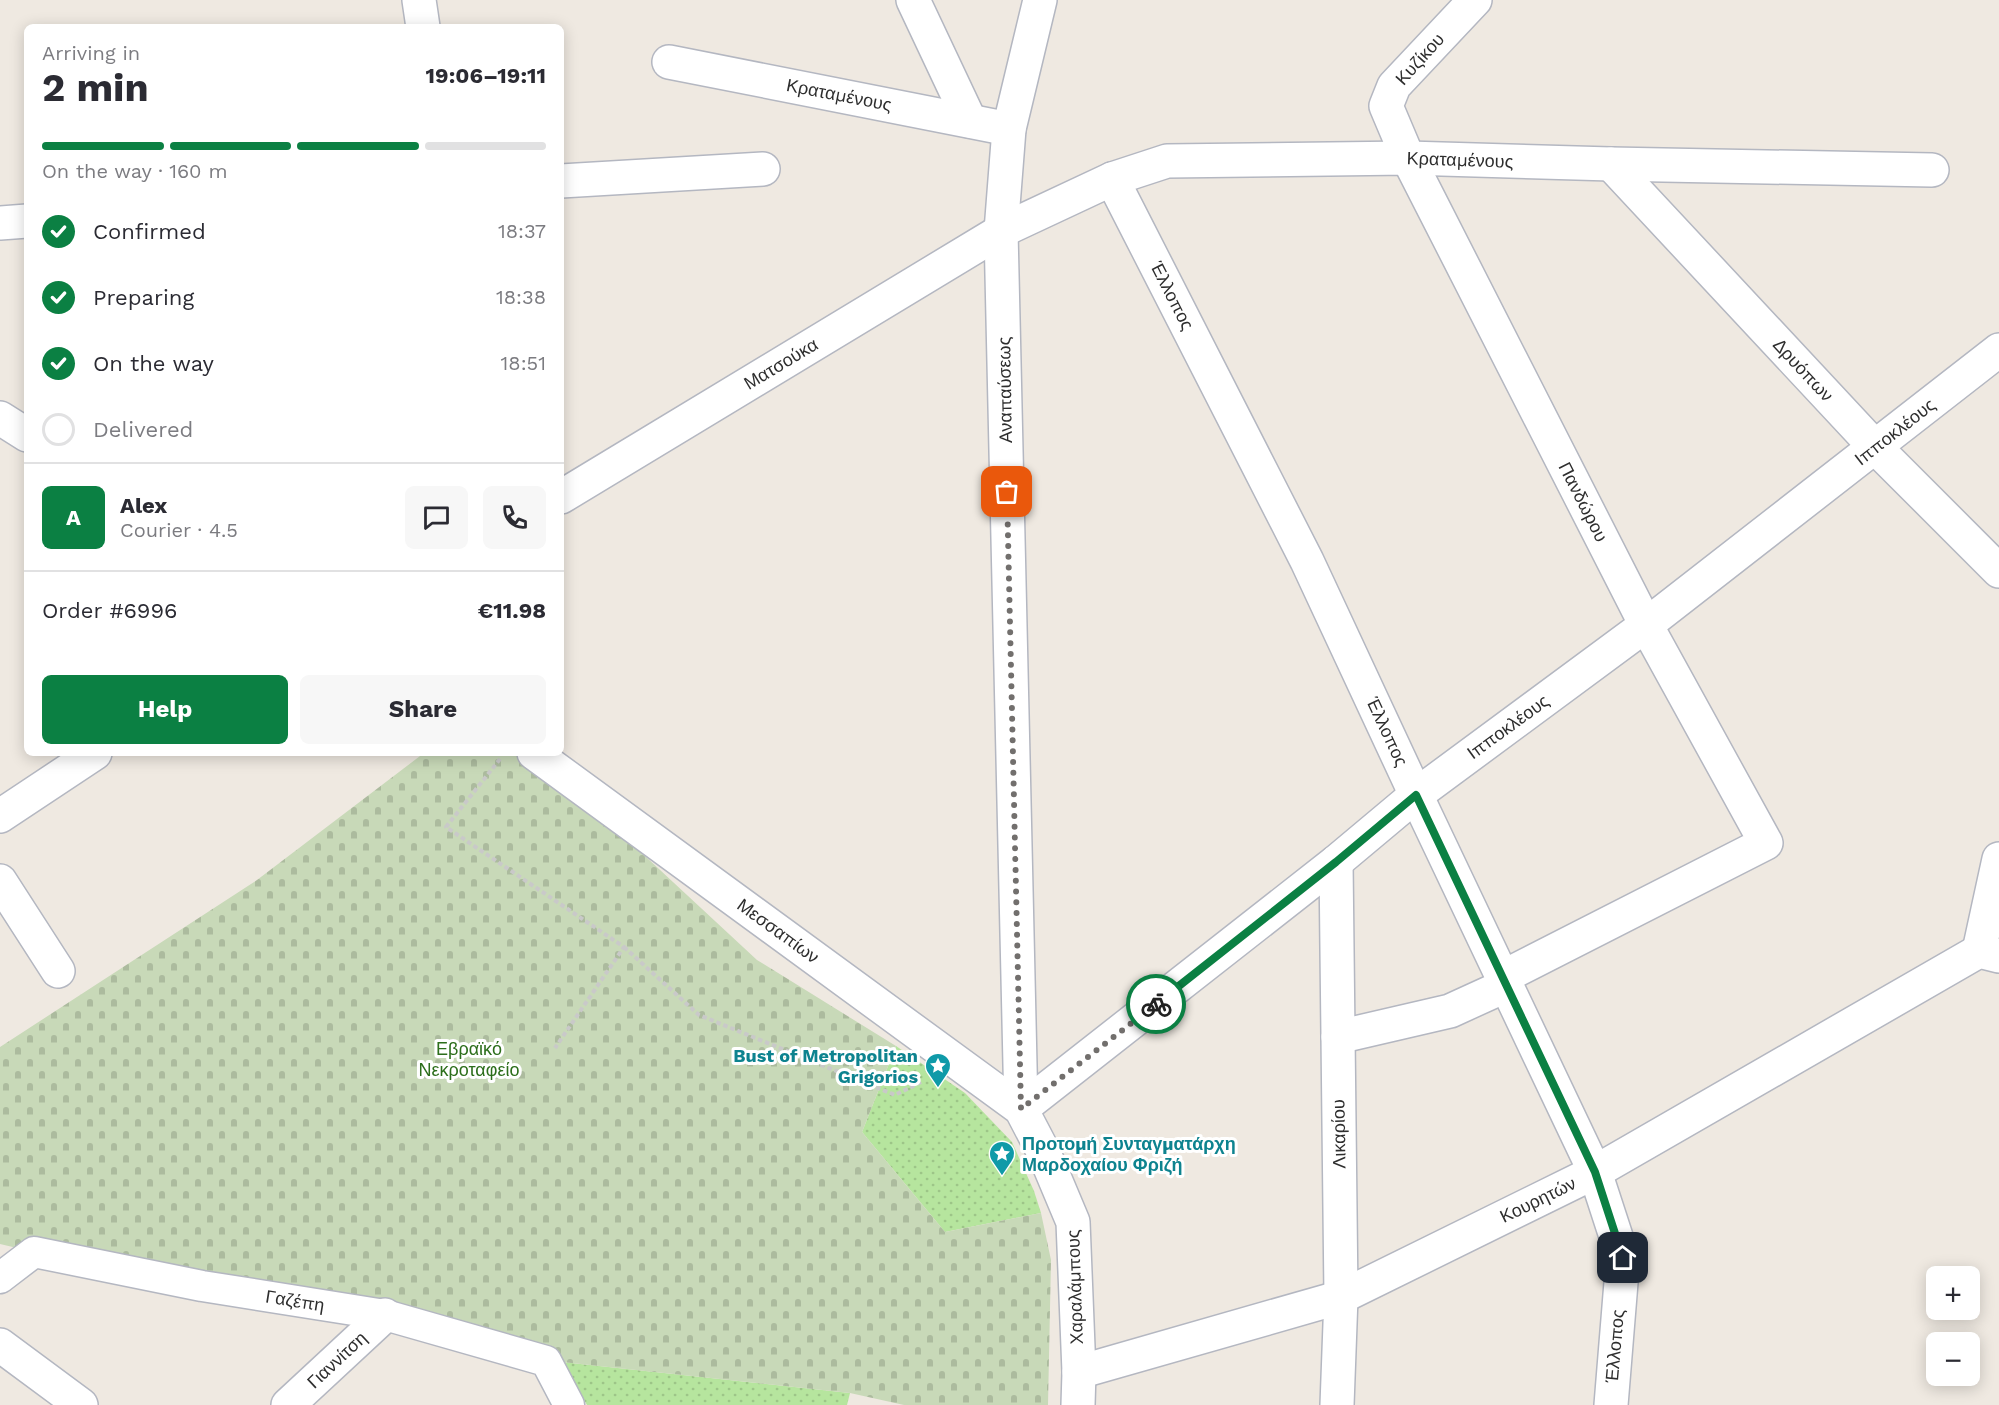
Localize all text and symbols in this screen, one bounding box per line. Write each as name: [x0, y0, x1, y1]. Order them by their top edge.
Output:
street label: Κυζίκου: [1391, 28, 1448, 89]
text: Arriving in: [42, 41, 140, 65]
text: 19:06–19:11: [426, 63, 546, 88]
text: 2 min: [42, 65, 149, 110]
street label: Κραταμένους: [785, 74, 894, 115]
street label: Κραταμένους: [1406, 147, 1514, 172]
text: On the way · 160 m: [42, 159, 227, 183]
icon: check: [42, 215, 75, 248]
text: Confirmed: [93, 219, 206, 244]
text: 18:37: [498, 219, 546, 243]
street label: Έλλοπος: [1146, 257, 1199, 334]
icon: check: [42, 281, 75, 314]
text: Preparing: [93, 285, 194, 310]
text: 18:38: [496, 285, 546, 309]
street label: Ματσούκα: [740, 333, 821, 394]
street label: Δρυόπων: [1769, 334, 1838, 405]
street label: Αναπαύσεως: [993, 336, 1016, 443]
icon: check: [42, 347, 75, 380]
text: On the way: [93, 351, 214, 376]
text: 18:51: [501, 351, 546, 375]
street label: Ιπποκλέους: [1850, 394, 1939, 469]
text: Delivered: [93, 417, 193, 442]
street label: Πανδώρου: [1554, 458, 1612, 545]
pin: [981, 466, 1032, 517]
icon: bag: [990, 475, 1023, 508]
button: chat: [405, 486, 468, 549]
button: phone: [483, 486, 546, 549]
text: Alex: [120, 493, 167, 518]
text: A: [66, 505, 81, 530]
text: Courier · 4.5: [120, 518, 238, 542]
text: Order #6996: [42, 598, 177, 623]
text: €11.98: [478, 598, 546, 623]
button: Help: [42, 675, 288, 744]
button: Share: [300, 675, 546, 744]
street label: Ιπποκλέους: [1463, 690, 1553, 763]
street label: Έλλοπος: [1362, 693, 1413, 770]
street label: Μεσσαπίων: [733, 894, 823, 967]
courier: [1126, 974, 1186, 1034]
icon: bike: [1140, 988, 1173, 1021]
park label: Εβραϊκό Νεκροταφείο: [419, 1038, 520, 1080]
place label: Bust of Metropolitan Grigorios: [733, 1045, 918, 1087]
place icon: Bust of Metropolitan Grigorios: [923, 1051, 953, 1089]
street label: Λικαρίου: [1327, 1099, 1350, 1169]
place label: Προτομή Συνταγματάρχη Μαρδοχαίου Φριζή: [1022, 1133, 1236, 1176]
place icon: Προτομή Συνταγματάρχη Μαρδοχαίου Φριζή: [987, 1139, 1017, 1177]
street label: Κουρητών: [1496, 1172, 1579, 1227]
street label: Χαραλάμπους: [1062, 1229, 1087, 1345]
pin: [1597, 1232, 1648, 1283]
icon: home: [1606, 1241, 1639, 1274]
map controls: [1926, 1266, 1980, 1386]
button: +: [1926, 1266, 1980, 1320]
street label: Γαζέπη: [264, 1285, 326, 1316]
street label: Έλλοπος: [1601, 1308, 1628, 1385]
street label: Γιαννίτση: [303, 1327, 371, 1392]
button: −: [1926, 1332, 1980, 1386]

